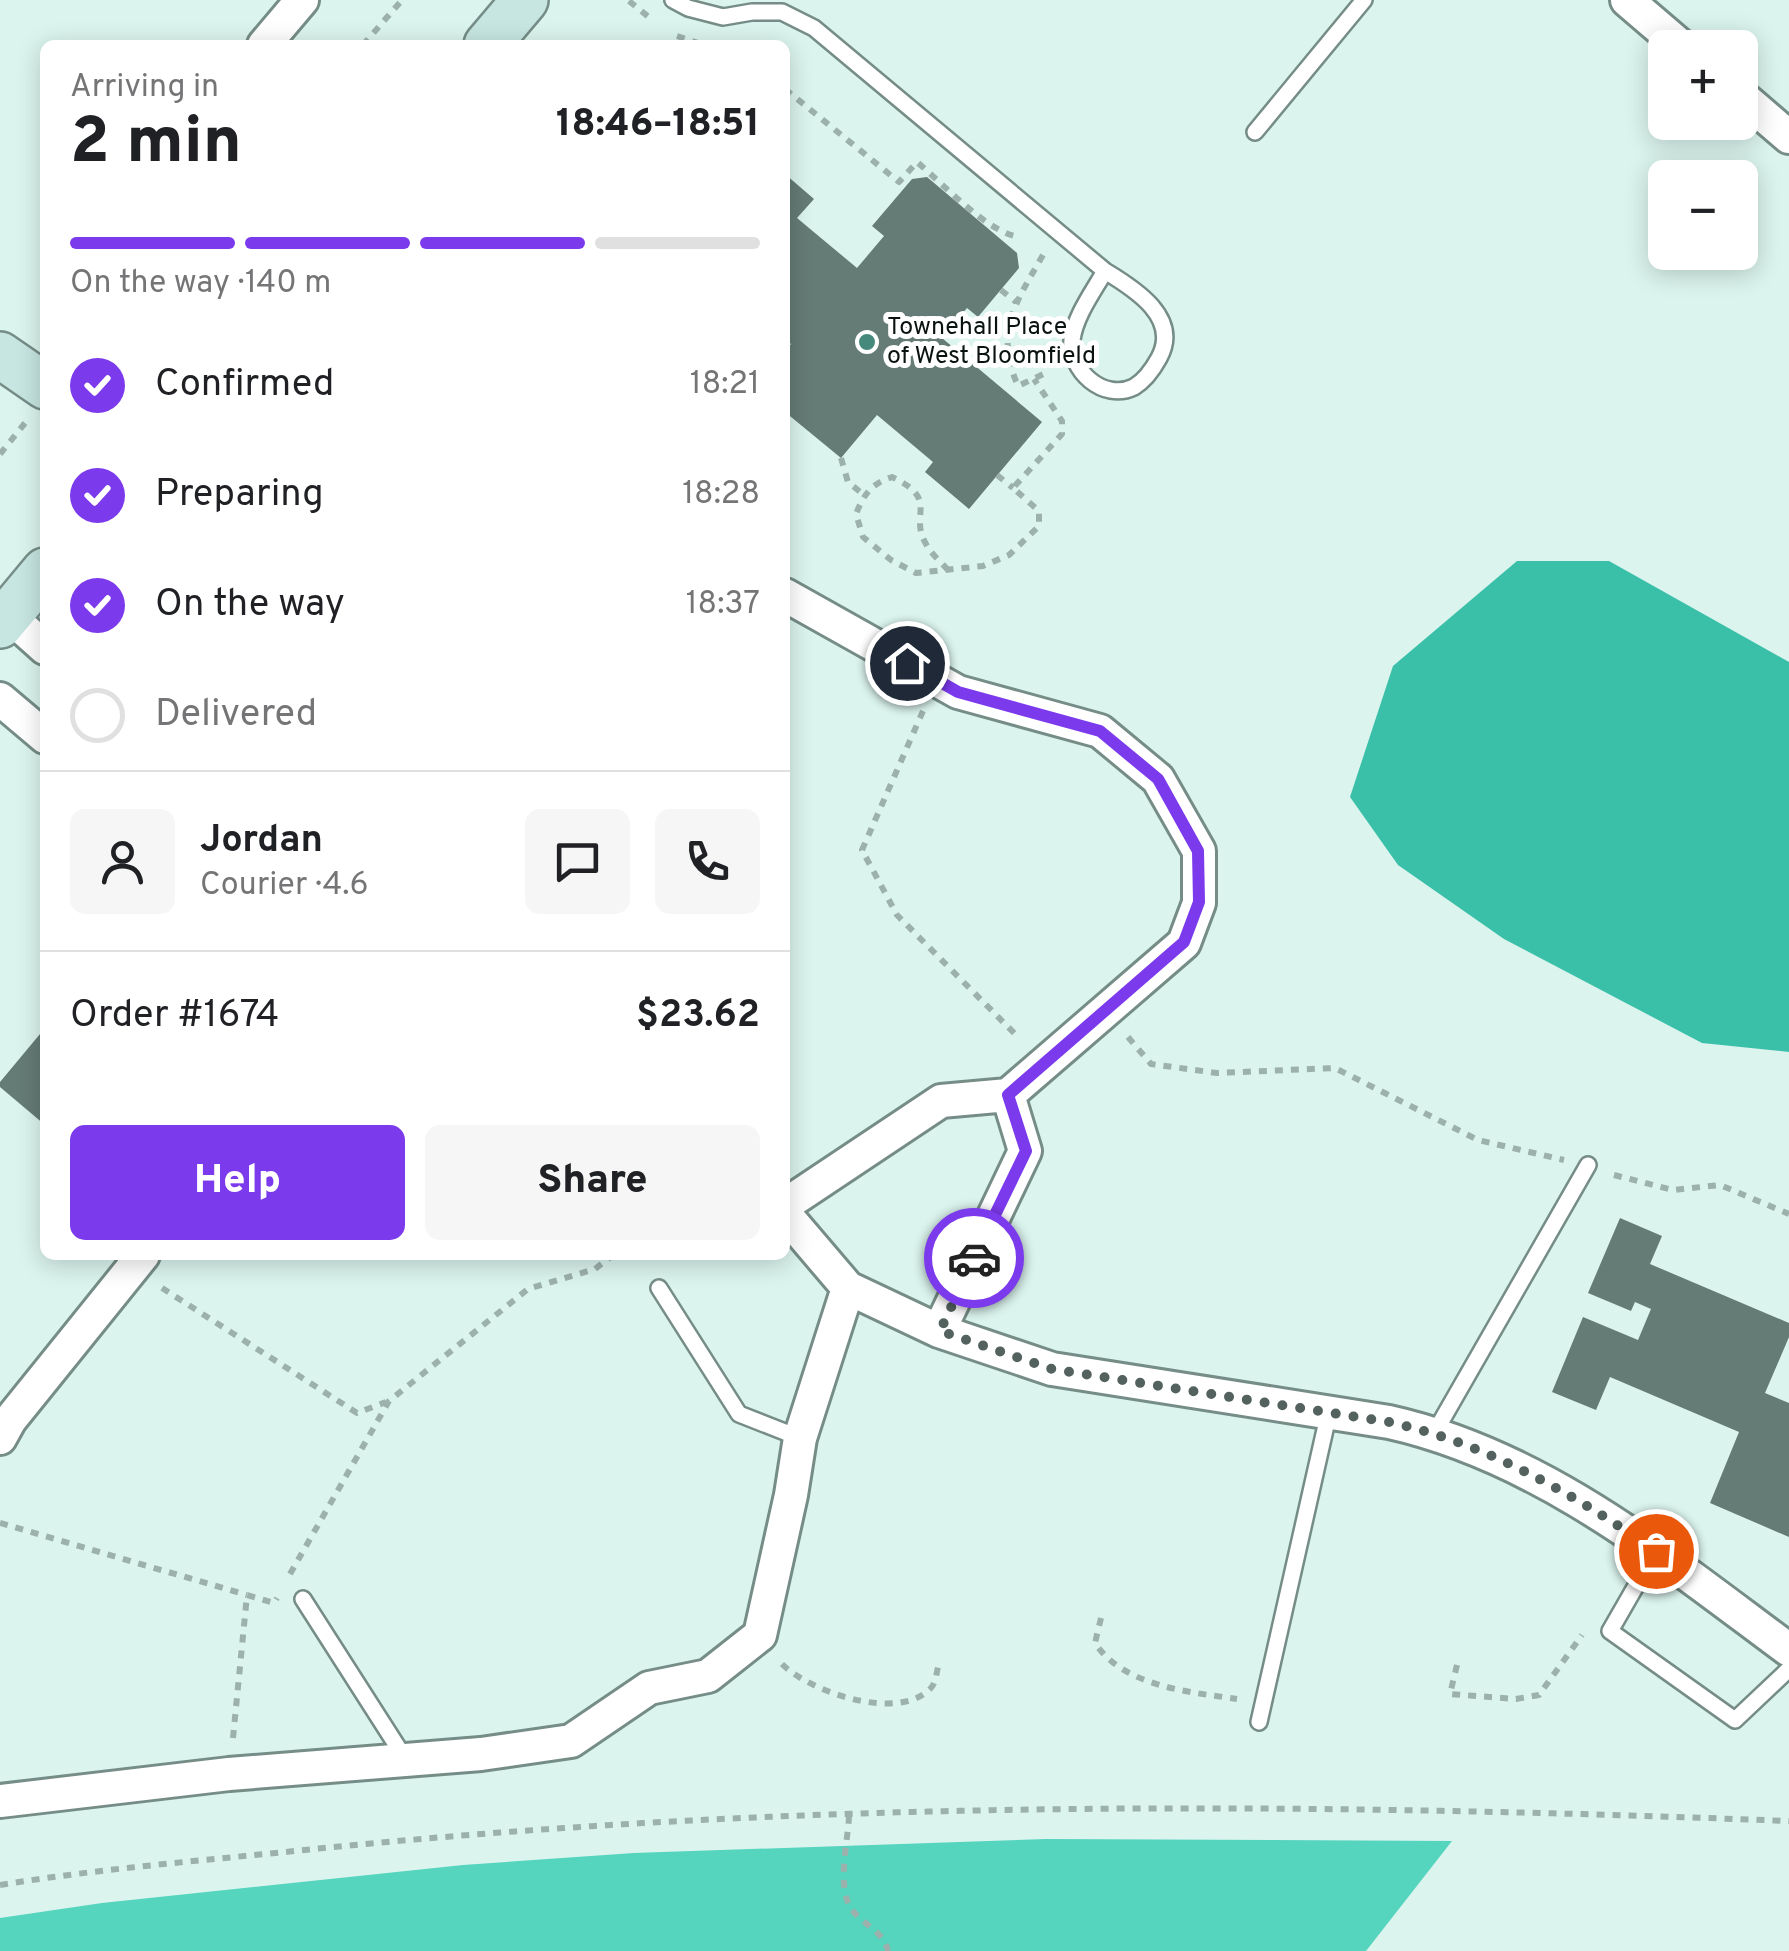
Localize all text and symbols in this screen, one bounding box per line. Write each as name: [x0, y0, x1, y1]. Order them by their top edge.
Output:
map controls: [1648, 30, 1758, 270]
button: +: [1648, 30, 1758, 140]
text: Arriving in: [70, 68, 219, 108]
text: 18:46–18:51: [556, 101, 760, 150]
text: 2 min: [70, 104, 242, 186]
button: −: [1648, 160, 1758, 270]
text: On the way · 140 m: [70, 264, 331, 304]
place label: Townehall Place of West Bloomfield: [887, 312, 1096, 373]
marker: Townehall Place of West Bloomfield: [856, 331, 878, 353]
icon: check: [70, 358, 125, 413]
text: Confirmed: [155, 361, 334, 410]
text: 18:21: [690, 365, 760, 405]
icon: check: [70, 468, 125, 523]
text: Preparing: [155, 471, 324, 520]
text: 18:28: [682, 475, 760, 515]
icon: check: [70, 578, 125, 633]
text: On the way: [155, 581, 345, 630]
text: 18:37: [686, 585, 760, 625]
pin: [865, 621, 950, 706]
icon: home: [880, 636, 935, 691]
text: Delivered: [155, 691, 317, 740]
button: person: [70, 809, 175, 914]
button: chat: [525, 809, 630, 914]
button: phone: [655, 809, 760, 914]
text: Jordan: [200, 817, 323, 866]
text: Courier · 4.6: [200, 866, 369, 906]
text: Order #1674: [70, 992, 279, 1041]
text: $23.62: [636, 992, 760, 1041]
button: Help: [70, 1125, 405, 1240]
button: Share: [425, 1125, 760, 1240]
courier: [924, 1208, 1024, 1308]
icon: car: [947, 1231, 1002, 1286]
pin: [1614, 1509, 1699, 1594]
icon: bag: [1629, 1524, 1684, 1579]

